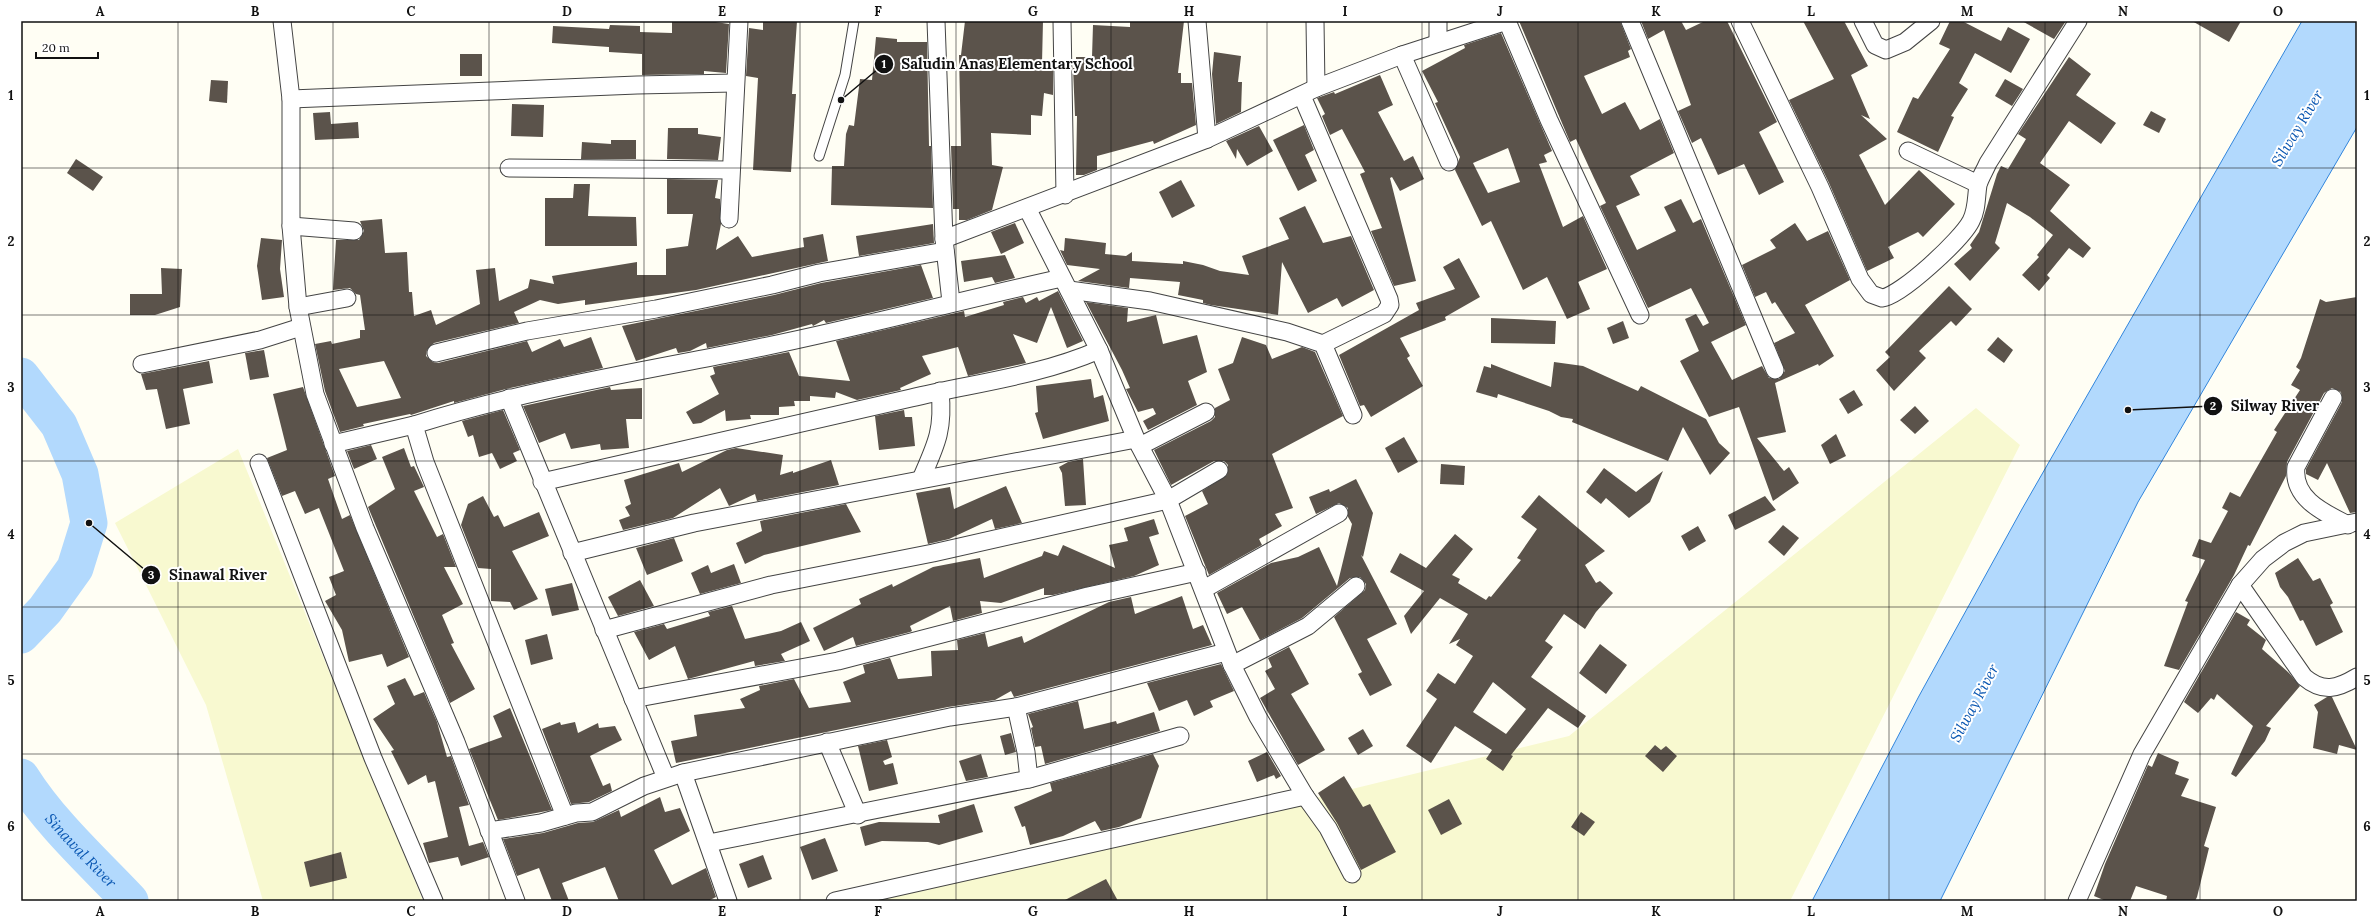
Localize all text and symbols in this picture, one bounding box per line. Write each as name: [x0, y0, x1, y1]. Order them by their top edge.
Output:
text: A: [96, 3, 105, 20]
text: B: [251, 3, 260, 20]
text: C: [407, 3, 416, 20]
text: D: [562, 3, 572, 20]
text: E: [718, 3, 726, 20]
text: F: [874, 3, 882, 20]
text: G: [1028, 3, 1038, 20]
text: H: [1184, 3, 1194, 20]
text: I: [1342, 3, 1348, 20]
text: J: [1497, 3, 1503, 20]
text: K: [1651, 3, 1661, 20]
text: L: [1807, 3, 1815, 20]
text: M: [1961, 3, 1974, 20]
text: N: [2118, 3, 2128, 20]
text: O: [2273, 3, 2283, 20]
scale bar: [36, 34, 98, 60]
text: 20 m: [42, 40, 70, 55]
callout: Saludin Anas Elementary School: [874, 50, 1141, 77]
text: Saludin Anas Elementary School: [901, 54, 1133, 73]
text: 1: [882, 56, 887, 71]
water label: Silway River: [2267, 86, 2327, 170]
text: 1: [8, 87, 14, 104]
text: 1: [2364, 87, 2370, 104]
text: 2: [8, 233, 15, 250]
text: 2: [2364, 233, 2371, 250]
text: 3: [7, 379, 15, 396]
text: 3: [2363, 379, 2371, 396]
callout: Silway River: [2203, 392, 2327, 419]
text: Silway River: [2231, 396, 2320, 415]
text: 2: [2210, 398, 2216, 413]
text: 4: [7, 526, 15, 543]
text: 4: [2363, 526, 2371, 543]
callout: Sinawal River: [141, 562, 275, 589]
text: Sinawal River: [169, 565, 268, 584]
text: 3: [148, 567, 155, 582]
water label: Silway River: [1946, 661, 2003, 745]
text: 5: [7, 672, 15, 689]
text: 5: [2363, 672, 2371, 689]
water label: Sinawal River: [42, 809, 121, 892]
text: 6: [7, 818, 15, 835]
text: 6: [2363, 818, 2371, 835]
text: A: [96, 903, 105, 920]
text: B: [251, 903, 260, 920]
text: C: [407, 903, 416, 920]
text: D: [562, 903, 572, 920]
text: E: [718, 903, 726, 920]
text: F: [874, 903, 882, 920]
text: G: [1028, 903, 1038, 920]
text: H: [1184, 903, 1194, 920]
text: I: [1342, 903, 1348, 920]
text: J: [1497, 903, 1503, 920]
text: K: [1651, 903, 1661, 920]
text: L: [1807, 903, 1815, 920]
text: M: [1961, 903, 1974, 920]
text: N: [2118, 903, 2128, 920]
text: O: [2273, 903, 2283, 920]

